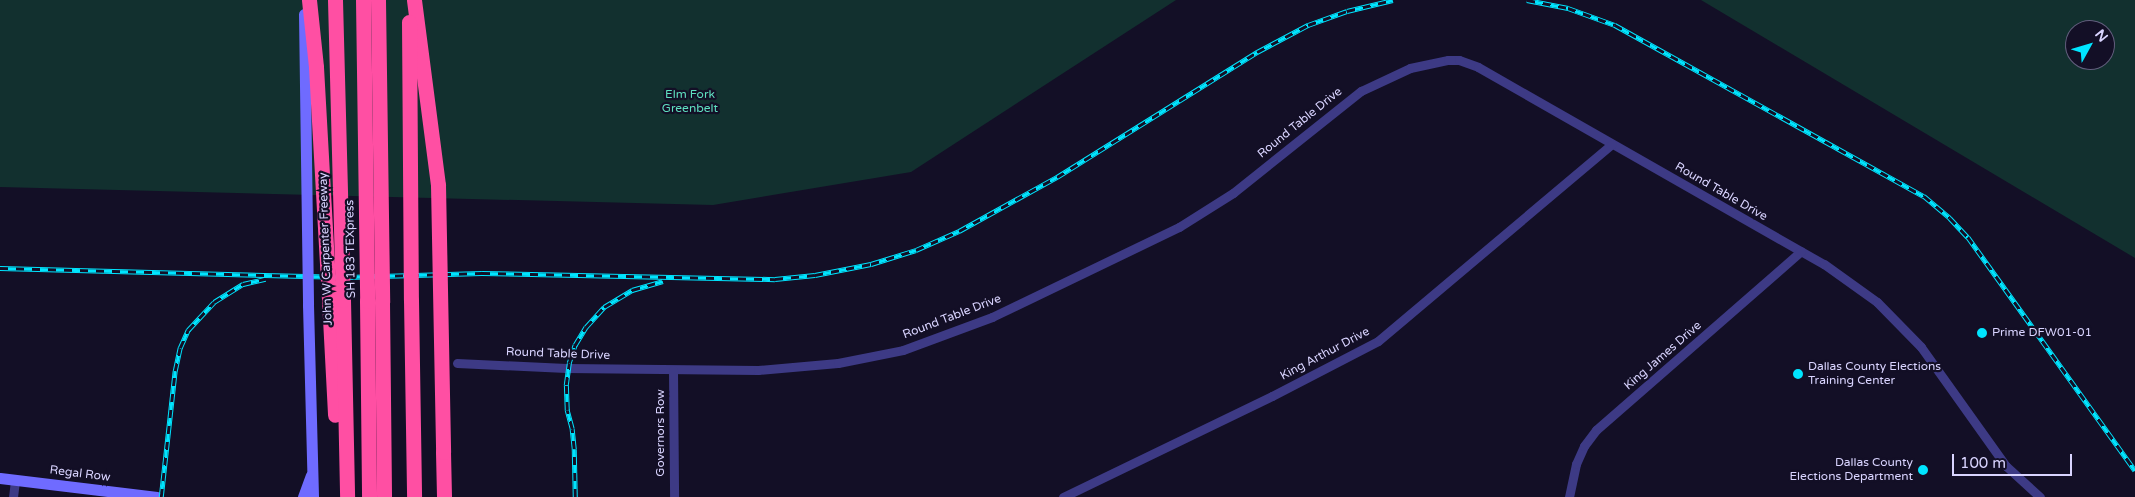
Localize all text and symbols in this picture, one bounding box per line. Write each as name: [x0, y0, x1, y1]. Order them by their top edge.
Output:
north arrow: [2065, 20, 2115, 70]
text: N: [2091, 26, 2111, 46]
street label: Round Table Drive: [1255, 85, 1345, 161]
park label: Elm Fork Greenbelt: [662, 88, 718, 116]
street label: Round Table Drive: [1672, 160, 1770, 224]
street label: John W Carpenter Freeway: [316, 172, 336, 326]
street label: SH 183 TEXpress: [343, 200, 359, 298]
street label: Round Table Drive: [901, 292, 1003, 342]
street label: King James Drive: [1621, 319, 1705, 393]
street label: King Arthur Drive: [1278, 324, 1372, 384]
place label: Prime DFW01-01: [1992, 326, 2092, 340]
marker: Prime DFW01-01: [1976, 327, 1988, 339]
street label: Round Table Drive: [506, 345, 610, 363]
place label: Dallas County Elections Training Center: [1808, 360, 1941, 388]
marker: Dallas County Elections Training Center: [1792, 368, 1804, 380]
street label: Governors Row: [654, 389, 668, 477]
scale bar: [1955, 444, 2075, 476]
text: 100 m: [1960, 454, 2006, 472]
place label: Dallas County Elections Department: [1789, 456, 1913, 484]
street label: Regal Row: [49, 463, 111, 485]
marker: Dallas County Elections Department: [1917, 464, 1929, 476]

